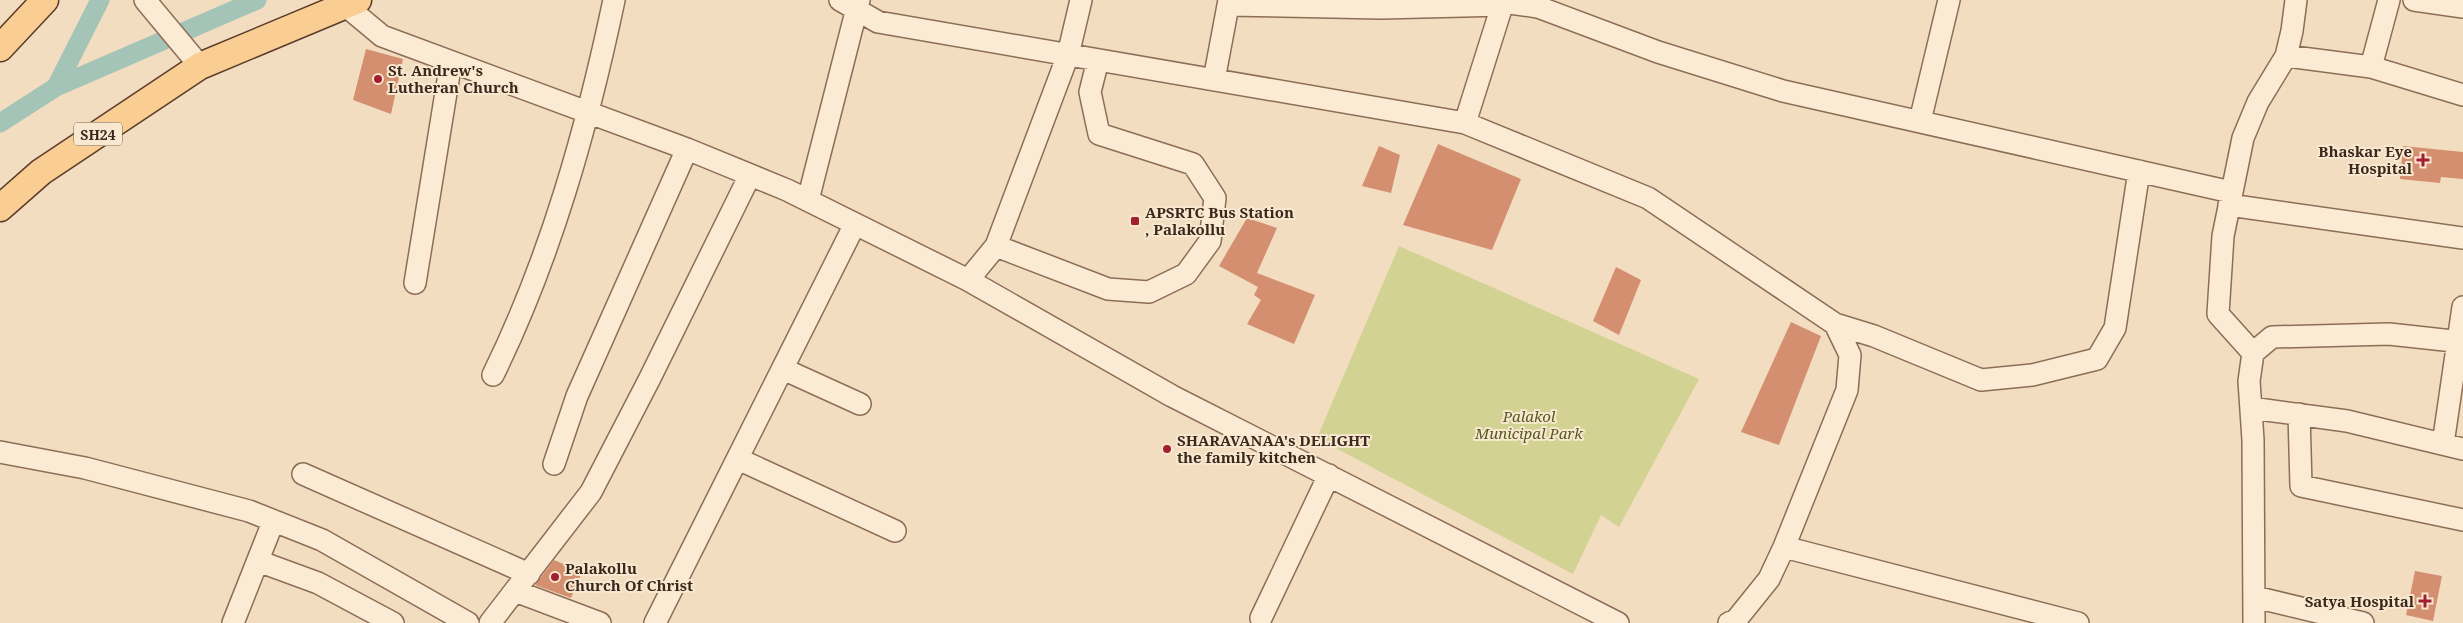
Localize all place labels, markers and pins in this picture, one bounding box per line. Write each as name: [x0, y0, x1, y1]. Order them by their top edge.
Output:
place label: St. Andrew's Lutheran Church: [388, 60, 519, 97]
marker: St. Andrew's Lutheran Church: [372, 73, 384, 85]
place label: Bhaskar Eye Hospital: [2318, 141, 2413, 178]
marker: Bhaskar Eye Hospital: [2416, 153, 2430, 167]
place label: APSRTC Bus Station , Palakollu: [1145, 202, 1294, 239]
marker: APSRTC Bus Station , Palakollu: [1129, 215, 1141, 227]
place label: SHARAVANAA's DELIGHT the family kitchen: [1177, 430, 1370, 467]
marker: SHARAVANAA's DELIGHT the family kitchen: [1161, 443, 1173, 455]
place label: Palakollu Church Of Christ: [565, 558, 693, 595]
marker: Palakollu Church Of Christ: [549, 571, 561, 583]
place label: Satya Hospital: [2305, 591, 2415, 611]
marker: Satya Hospital: [2418, 594, 2432, 608]

